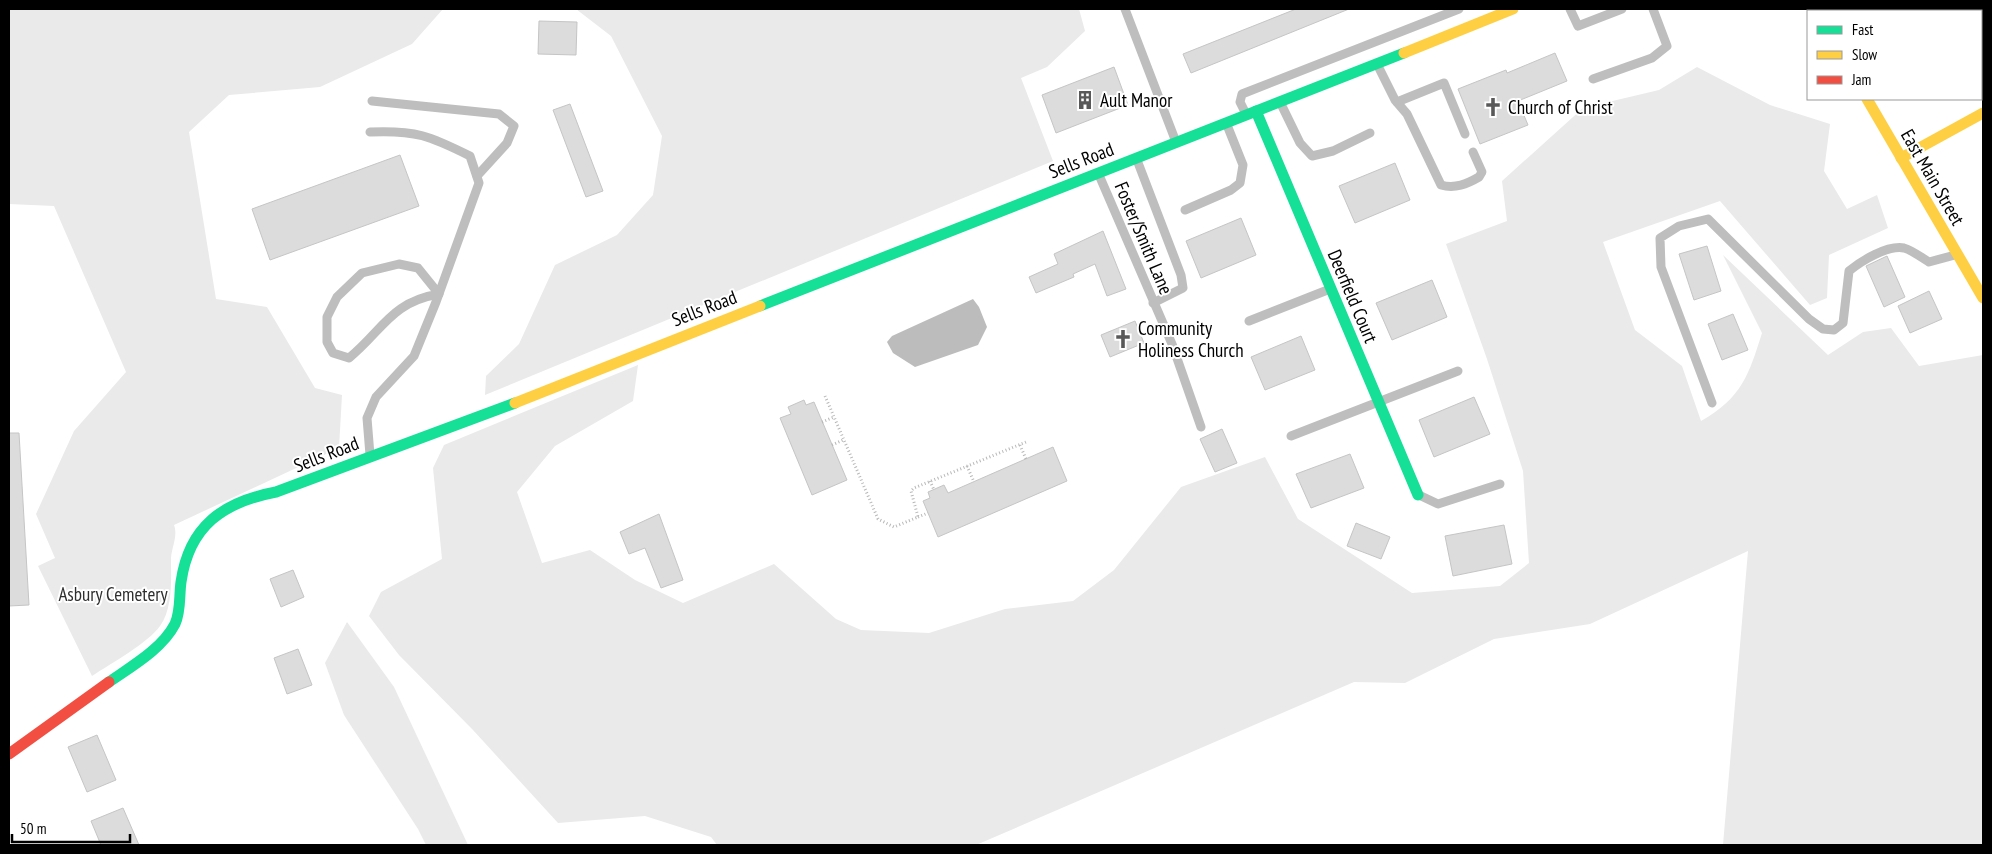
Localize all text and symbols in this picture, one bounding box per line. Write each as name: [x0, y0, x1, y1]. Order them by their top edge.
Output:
legend: [1807, 10, 1982, 100]
text: Fast: [1852, 20, 1873, 39]
text: Slow: [1852, 45, 1877, 64]
text: Jam: [1851, 70, 1871, 89]
place label: Ault Manor: [1100, 88, 1173, 112]
building icon: Ault Manor: [1074, 89, 1096, 111]
place label: Church of Christ: [1508, 95, 1613, 119]
church icon: Church of Christ: [1482, 96, 1504, 118]
street label: East Main Street: [1896, 125, 1971, 230]
street label: Sells Road: [1045, 137, 1117, 183]
street label: Foster/Smith Lane: [1110, 178, 1179, 298]
street label: Deerfield Court: [1323, 246, 1384, 347]
street label: Sells Road: [668, 285, 740, 331]
place label: Community Holiness Church: [1138, 316, 1244, 362]
church icon: Community Holiness Church: [1112, 328, 1134, 350]
street label: Sells Road: [290, 431, 362, 477]
park label: Asbury Cemetery: [58, 582, 168, 606]
scale bar: [12, 812, 130, 844]
text: 50 m: [20, 819, 46, 838]

